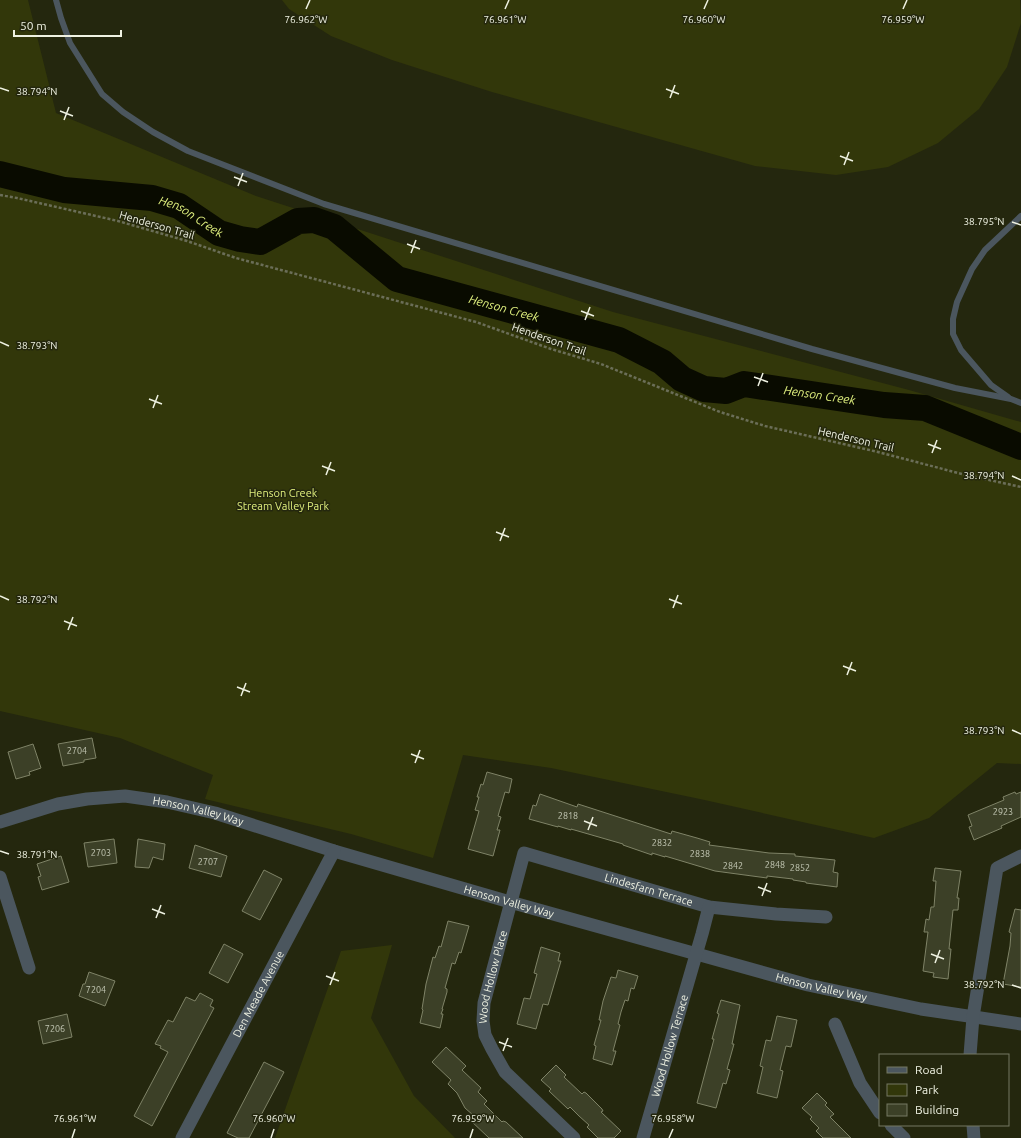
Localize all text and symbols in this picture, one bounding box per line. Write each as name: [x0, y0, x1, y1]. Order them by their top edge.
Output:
scale bar: [14, 12, 121, 38]
text: 76.962°W: [284, 14, 328, 25]
text: 76.961°W: [483, 14, 527, 25]
text: 76.960°W: [682, 14, 726, 25]
text: 76.959°W: [881, 14, 925, 25]
text: 50 m: [20, 19, 47, 32]
text: 38.794°N: [16, 86, 58, 97]
water label: Henson Creek: [158, 193, 225, 240]
street label: Henderson Trail: [118, 209, 196, 242]
text: 38.795°N: [963, 216, 1005, 227]
water label: Henson Creek: [467, 292, 541, 324]
street label: Henderson Trail: [510, 321, 588, 357]
text: 38.793°N: [16, 340, 58, 351]
water label: Henson Creek: [783, 383, 857, 407]
street label: Henderson Trail: [817, 424, 895, 454]
text: 38.794°N: [963, 470, 1005, 481]
park label: Henson Creek Stream Valley Park: [237, 487, 329, 512]
text: 38.792°N: [16, 594, 58, 605]
text: 38.793°N: [963, 725, 1005, 736]
house number: 2704: [67, 746, 87, 756]
street label: Henson Valley Way: [152, 794, 246, 828]
house number: 2923: [993, 807, 1013, 817]
house number: 2818: [558, 811, 578, 821]
house number: 2832: [652, 838, 672, 848]
house number: 2703: [91, 848, 111, 858]
text: 38.791°N: [16, 849, 58, 860]
house number: 2838: [690, 849, 710, 859]
house number: 2707: [198, 857, 218, 867]
house number: 2848: [765, 860, 785, 870]
house number: 2842: [723, 861, 743, 871]
house number: 2852: [790, 863, 810, 873]
street label: Lindesfarn Terrace: [603, 871, 694, 908]
street label: Henson Valley Way: [463, 883, 556, 920]
street label: Wood Hollow Place: [477, 929, 509, 1024]
street label: Den Meade Avenue: [230, 949, 286, 1039]
street label: Henson Valley Way: [775, 970, 869, 1004]
text: 38.792°N: [963, 979, 1005, 990]
house number: 7204: [86, 985, 106, 995]
street label: Wood Hollow Terrace: [649, 993, 690, 1098]
house number: 7206: [45, 1024, 65, 1034]
legend: [879, 1054, 1009, 1126]
text: Road: [915, 1063, 943, 1076]
text: Park: [915, 1083, 939, 1096]
text: Building: [915, 1103, 959, 1116]
text: 76.961°W: [53, 1113, 97, 1124]
text: 76.960°W: [252, 1113, 296, 1124]
text: 76.959°W: [451, 1113, 495, 1124]
text: 76.958°W: [651, 1113, 695, 1124]

